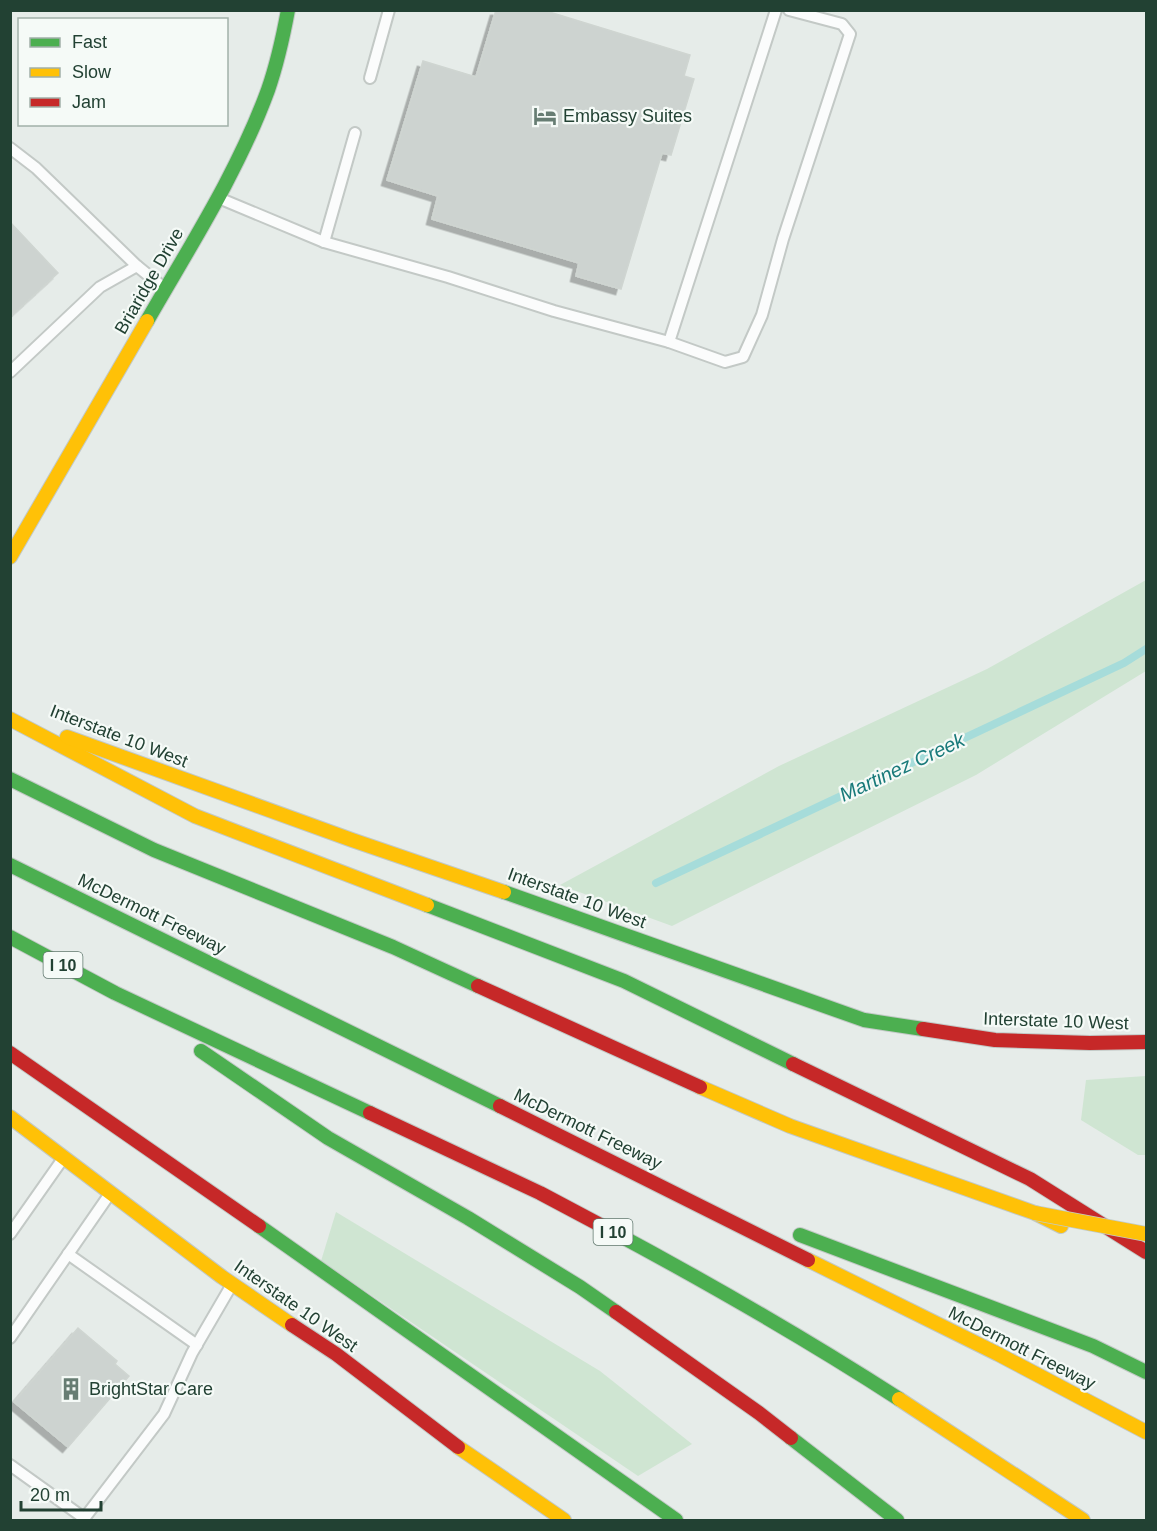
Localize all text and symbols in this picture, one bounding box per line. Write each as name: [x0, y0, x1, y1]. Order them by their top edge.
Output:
legend: [18, 18, 228, 126]
text: Fast: [72, 32, 107, 52]
text: Slow: [72, 62, 112, 82]
text: Jam: [72, 92, 106, 112]
hotel icon: Embassy Suites: [532, 103, 558, 129]
place label: Embassy Suites: [563, 106, 692, 126]
street label: Briaridge Drive: [111, 224, 187, 338]
street label: Interstate 10 West: [47, 701, 191, 771]
water label: Martinez Creek: [836, 728, 969, 806]
street label: Interstate 10 West: [505, 864, 649, 932]
street label: McDermott Freeway: [75, 869, 229, 959]
road number: I 10: [44, 952, 82, 978]
street label: Interstate 10 West: [983, 1008, 1129, 1034]
street label: McDermott Freeway: [511, 1084, 665, 1174]
road number: I 10: [594, 1219, 632, 1245]
street label: Interstate 10 West: [231, 1256, 361, 1356]
street label: McDermott Freeway: [945, 1302, 1099, 1394]
building icon: BrightStar Care: [58, 1376, 84, 1402]
place label: BrightStar Care: [89, 1379, 213, 1399]
scale bar: [21, 1474, 100, 1512]
text: 20 m: [30, 1485, 70, 1505]

